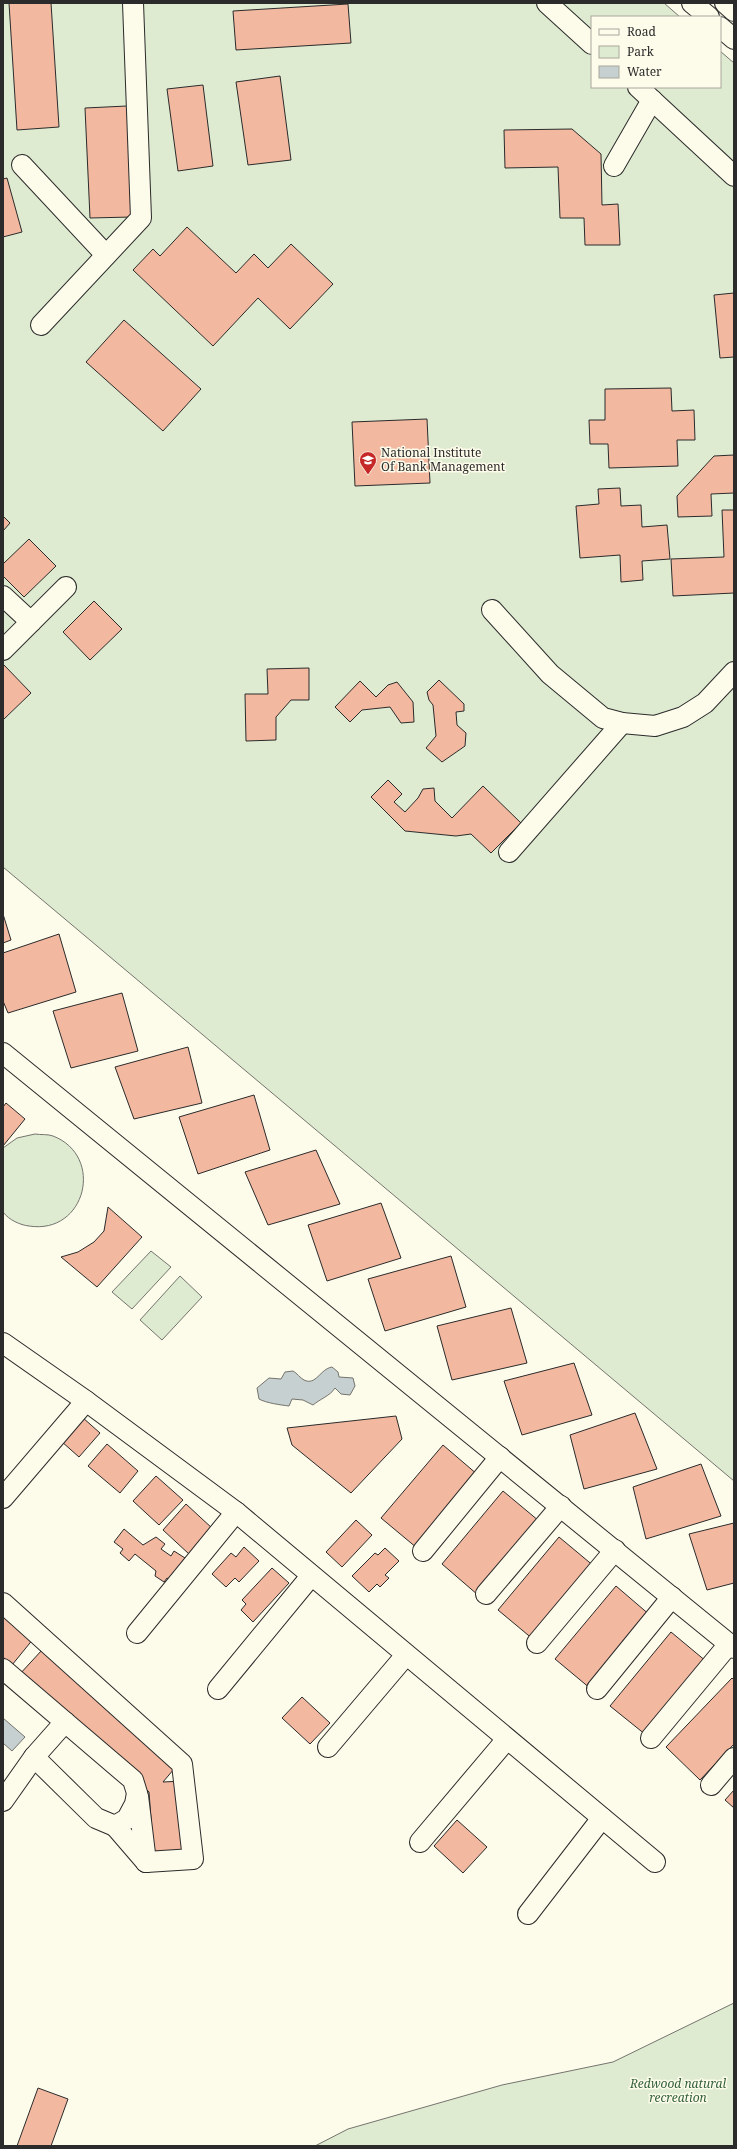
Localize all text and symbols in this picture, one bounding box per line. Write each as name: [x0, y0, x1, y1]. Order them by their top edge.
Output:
legend: [591, 16, 721, 88]
text: Road: [627, 23, 657, 40]
text: Park: [627, 43, 655, 60]
text: Water: [627, 63, 662, 80]
place label: National Institute Of Bank Management: [381, 444, 505, 475]
school or university icon: National Institute Of Bank Management: [358, 450, 378, 475]
park label: Redwood natural recreation: [629, 2075, 726, 2106]

